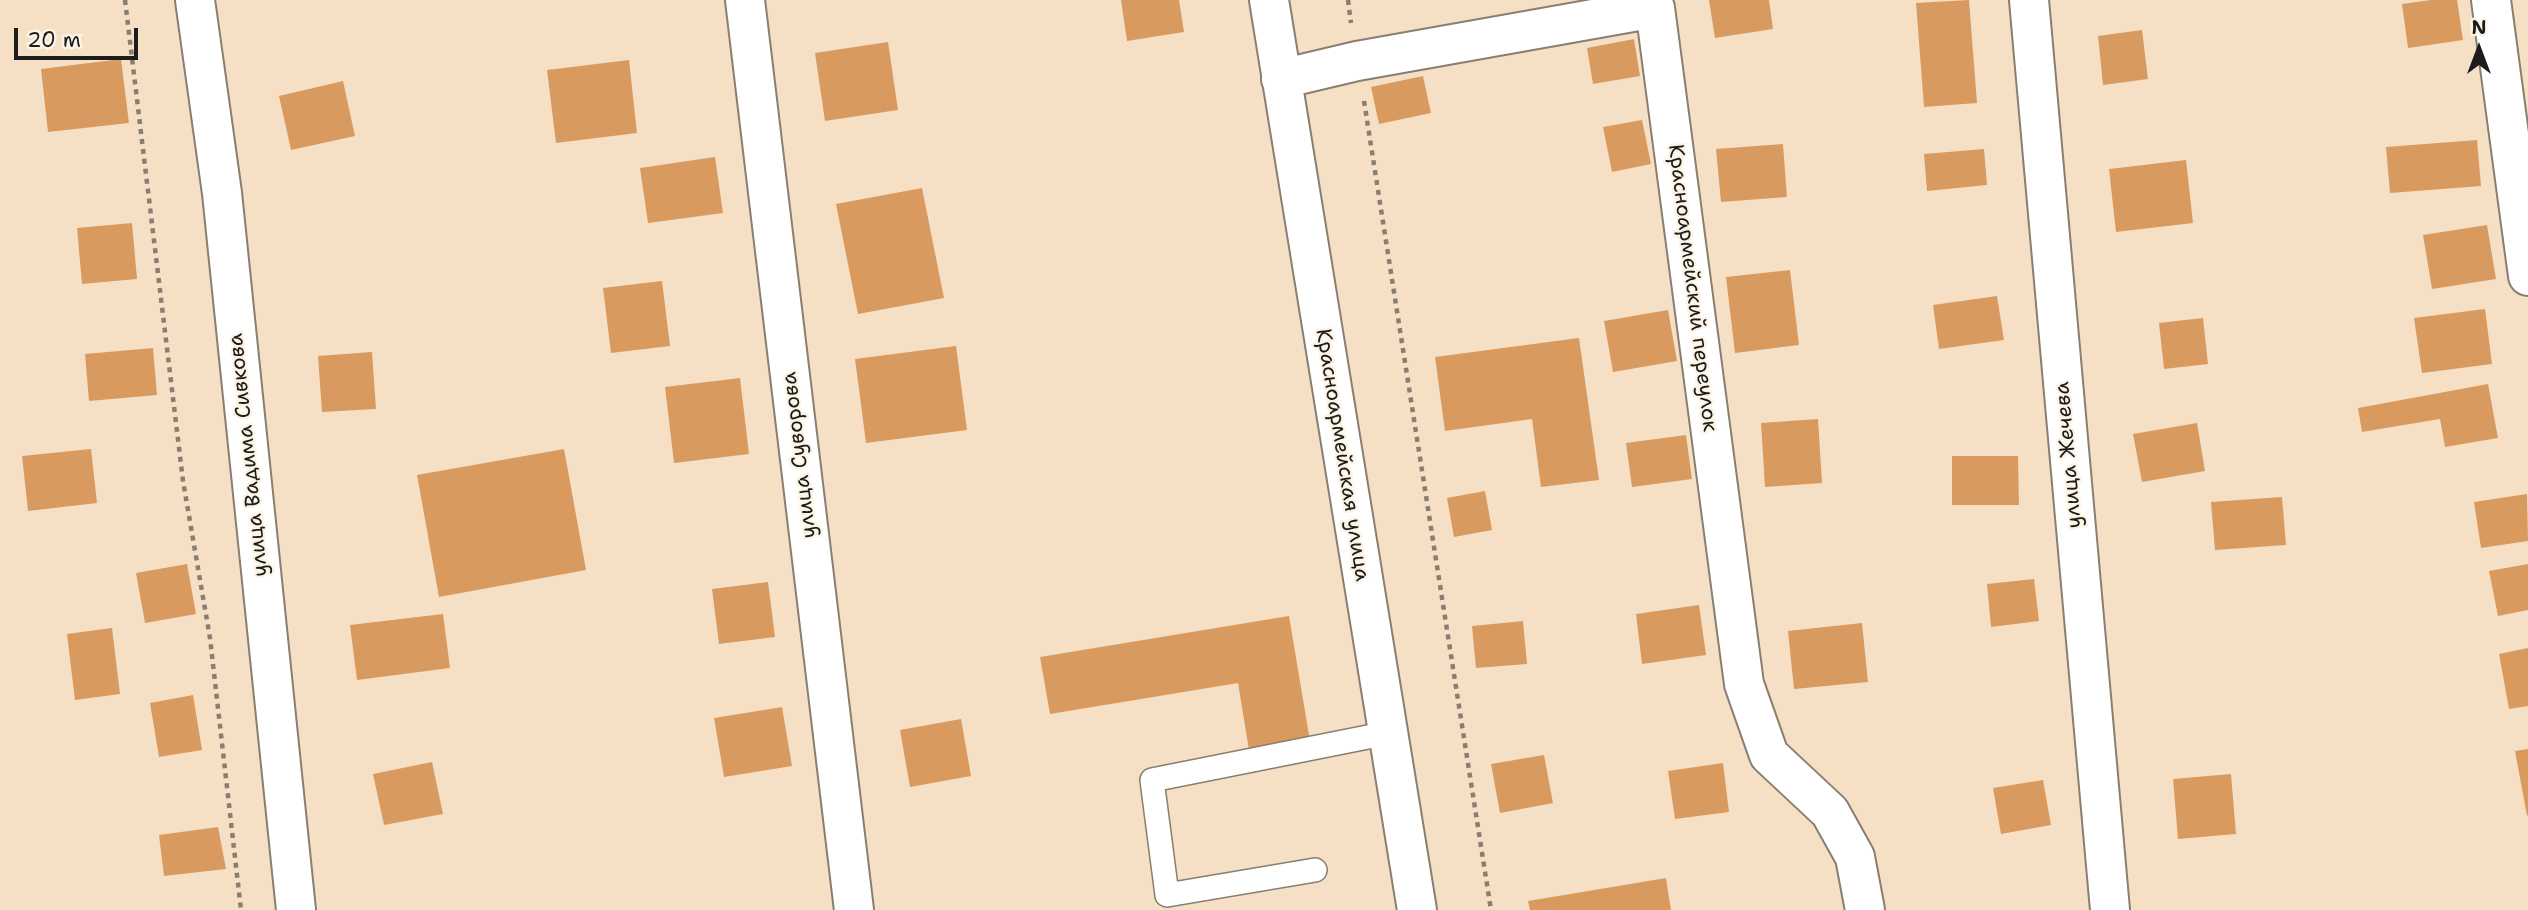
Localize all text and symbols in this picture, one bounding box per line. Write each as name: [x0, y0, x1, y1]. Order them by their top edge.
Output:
scale bar: [18, 14, 142, 58]
north arrow: [2444, 14, 2514, 84]
text: N: [2471, 15, 2487, 40]
text: 20 m: [27, 26, 81, 54]
street label: Красноармейский переулок: [1662, 143, 1722, 433]
street label: Красноармейская улица: [1310, 327, 1374, 583]
street label: улица Вадима Сивкова: [224, 332, 274, 578]
street label: улица Суворова: [777, 370, 823, 540]
street label: улица Жечева: [2050, 381, 2088, 529]

